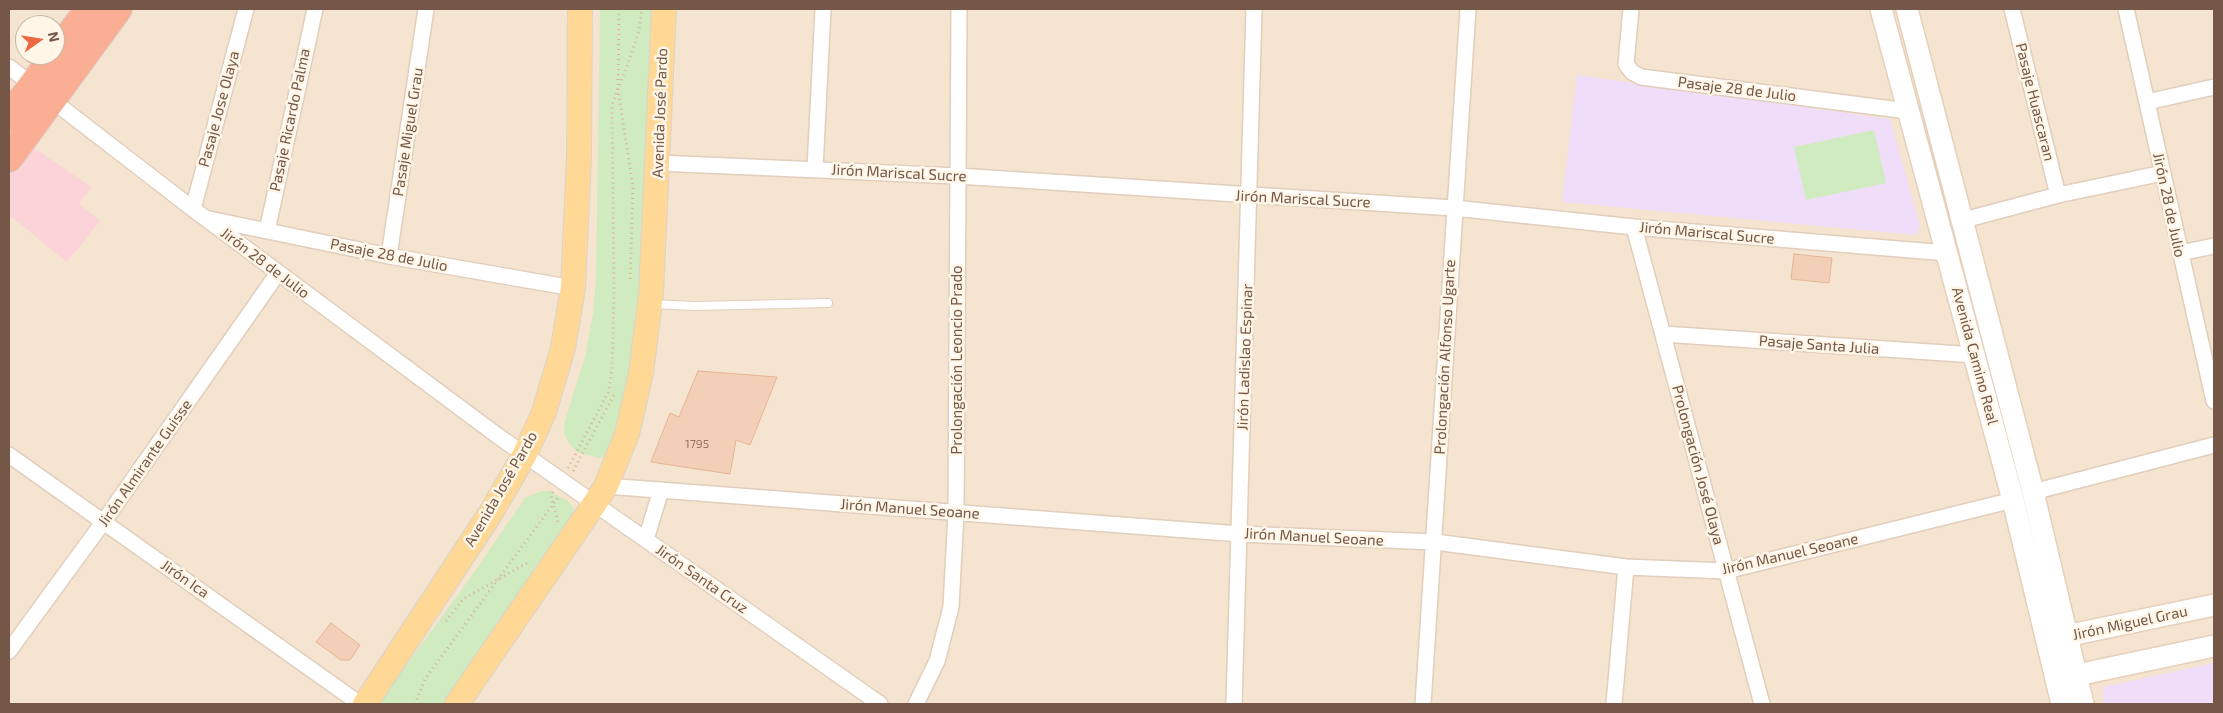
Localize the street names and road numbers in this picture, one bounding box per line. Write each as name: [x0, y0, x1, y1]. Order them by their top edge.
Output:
street label: Pasaje Huascaran: [2012, 41, 2058, 163]
street label: Pasaje Ricardo Palma: [266, 47, 314, 193]
street label: Avenida José Pardo: [649, 48, 671, 178]
street label: Pasaje Jose Olaya: [195, 49, 243, 169]
street label: Pasaje Miguel Grau: [389, 66, 427, 198]
street label: Pasaje 28 de Julio: [1677, 73, 1797, 105]
street label: Jirón 28 de Julio: [2149, 151, 2189, 259]
street label: Jirón Mariscal Sucre: [831, 160, 967, 186]
street label: Jirón Mariscal Sucre: [1235, 186, 1371, 212]
street label: Jirón Mariscal Sucre: [1639, 218, 1775, 248]
street label: Jirón 28 de Julio: [217, 224, 313, 302]
street label: Pasaje 28 de Julio: [329, 235, 449, 275]
street label: Prolongación Alfonso Ugarte: [1431, 259, 1459, 455]
street label: Prolongación Leoncio Prado: [948, 265, 966, 455]
street label: Jirón Ladislao Espinar: [1233, 283, 1257, 431]
street label: Avenida Camino Real: [1948, 285, 2002, 427]
street label: Pasaje Santa Julia: [1758, 332, 1880, 358]
street label: Prolongación José Olaya: [1668, 383, 1728, 547]
street label: Jirón Almirante Guisse: [94, 396, 196, 530]
street label: Avenida José Pardo: [461, 428, 541, 550]
street label: Jirón Manuel Seoane: [840, 495, 980, 523]
street label: Jirón Manuel Seoane: [1244, 524, 1384, 550]
street label: Jirón Manuel Seoane: [1720, 530, 1860, 578]
street label: Jirón Santa Cruz: [652, 540, 752, 618]
street label: Jirón Ica: [157, 556, 213, 602]
street label: Jirón Miguel Grau: [2071, 602, 2189, 644]

